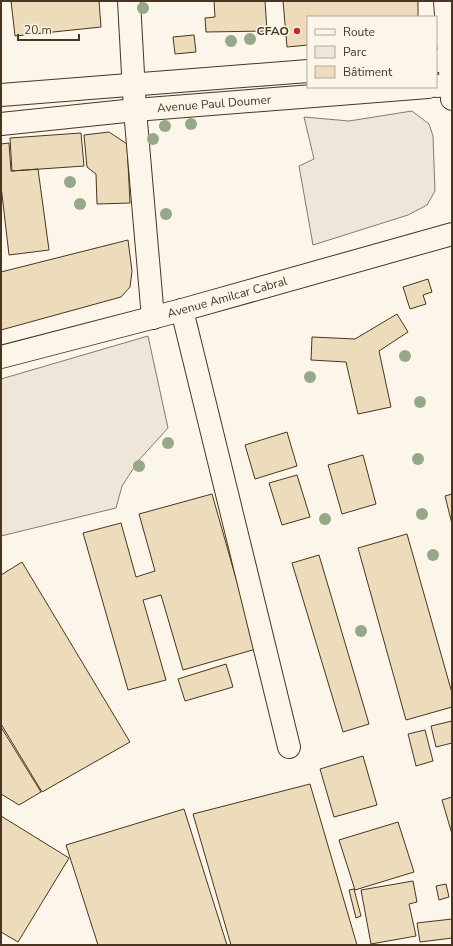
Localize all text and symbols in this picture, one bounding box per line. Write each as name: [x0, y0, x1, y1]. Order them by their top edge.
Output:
scale bar: [18, 16, 79, 42]
legend: [307, 16, 437, 88]
text: 20 m: [24, 22, 52, 38]
place label: CFAO: [257, 23, 289, 39]
text: Route: [343, 24, 375, 40]
marker: CFAO: [292, 26, 302, 36]
text: Parc: [343, 44, 367, 60]
text: Bâtiment: [343, 64, 393, 80]
street label: Avenue Paul Doumer: [156, 91, 272, 116]
street label: Avenue Amilcar Cabral: [165, 273, 290, 322]

